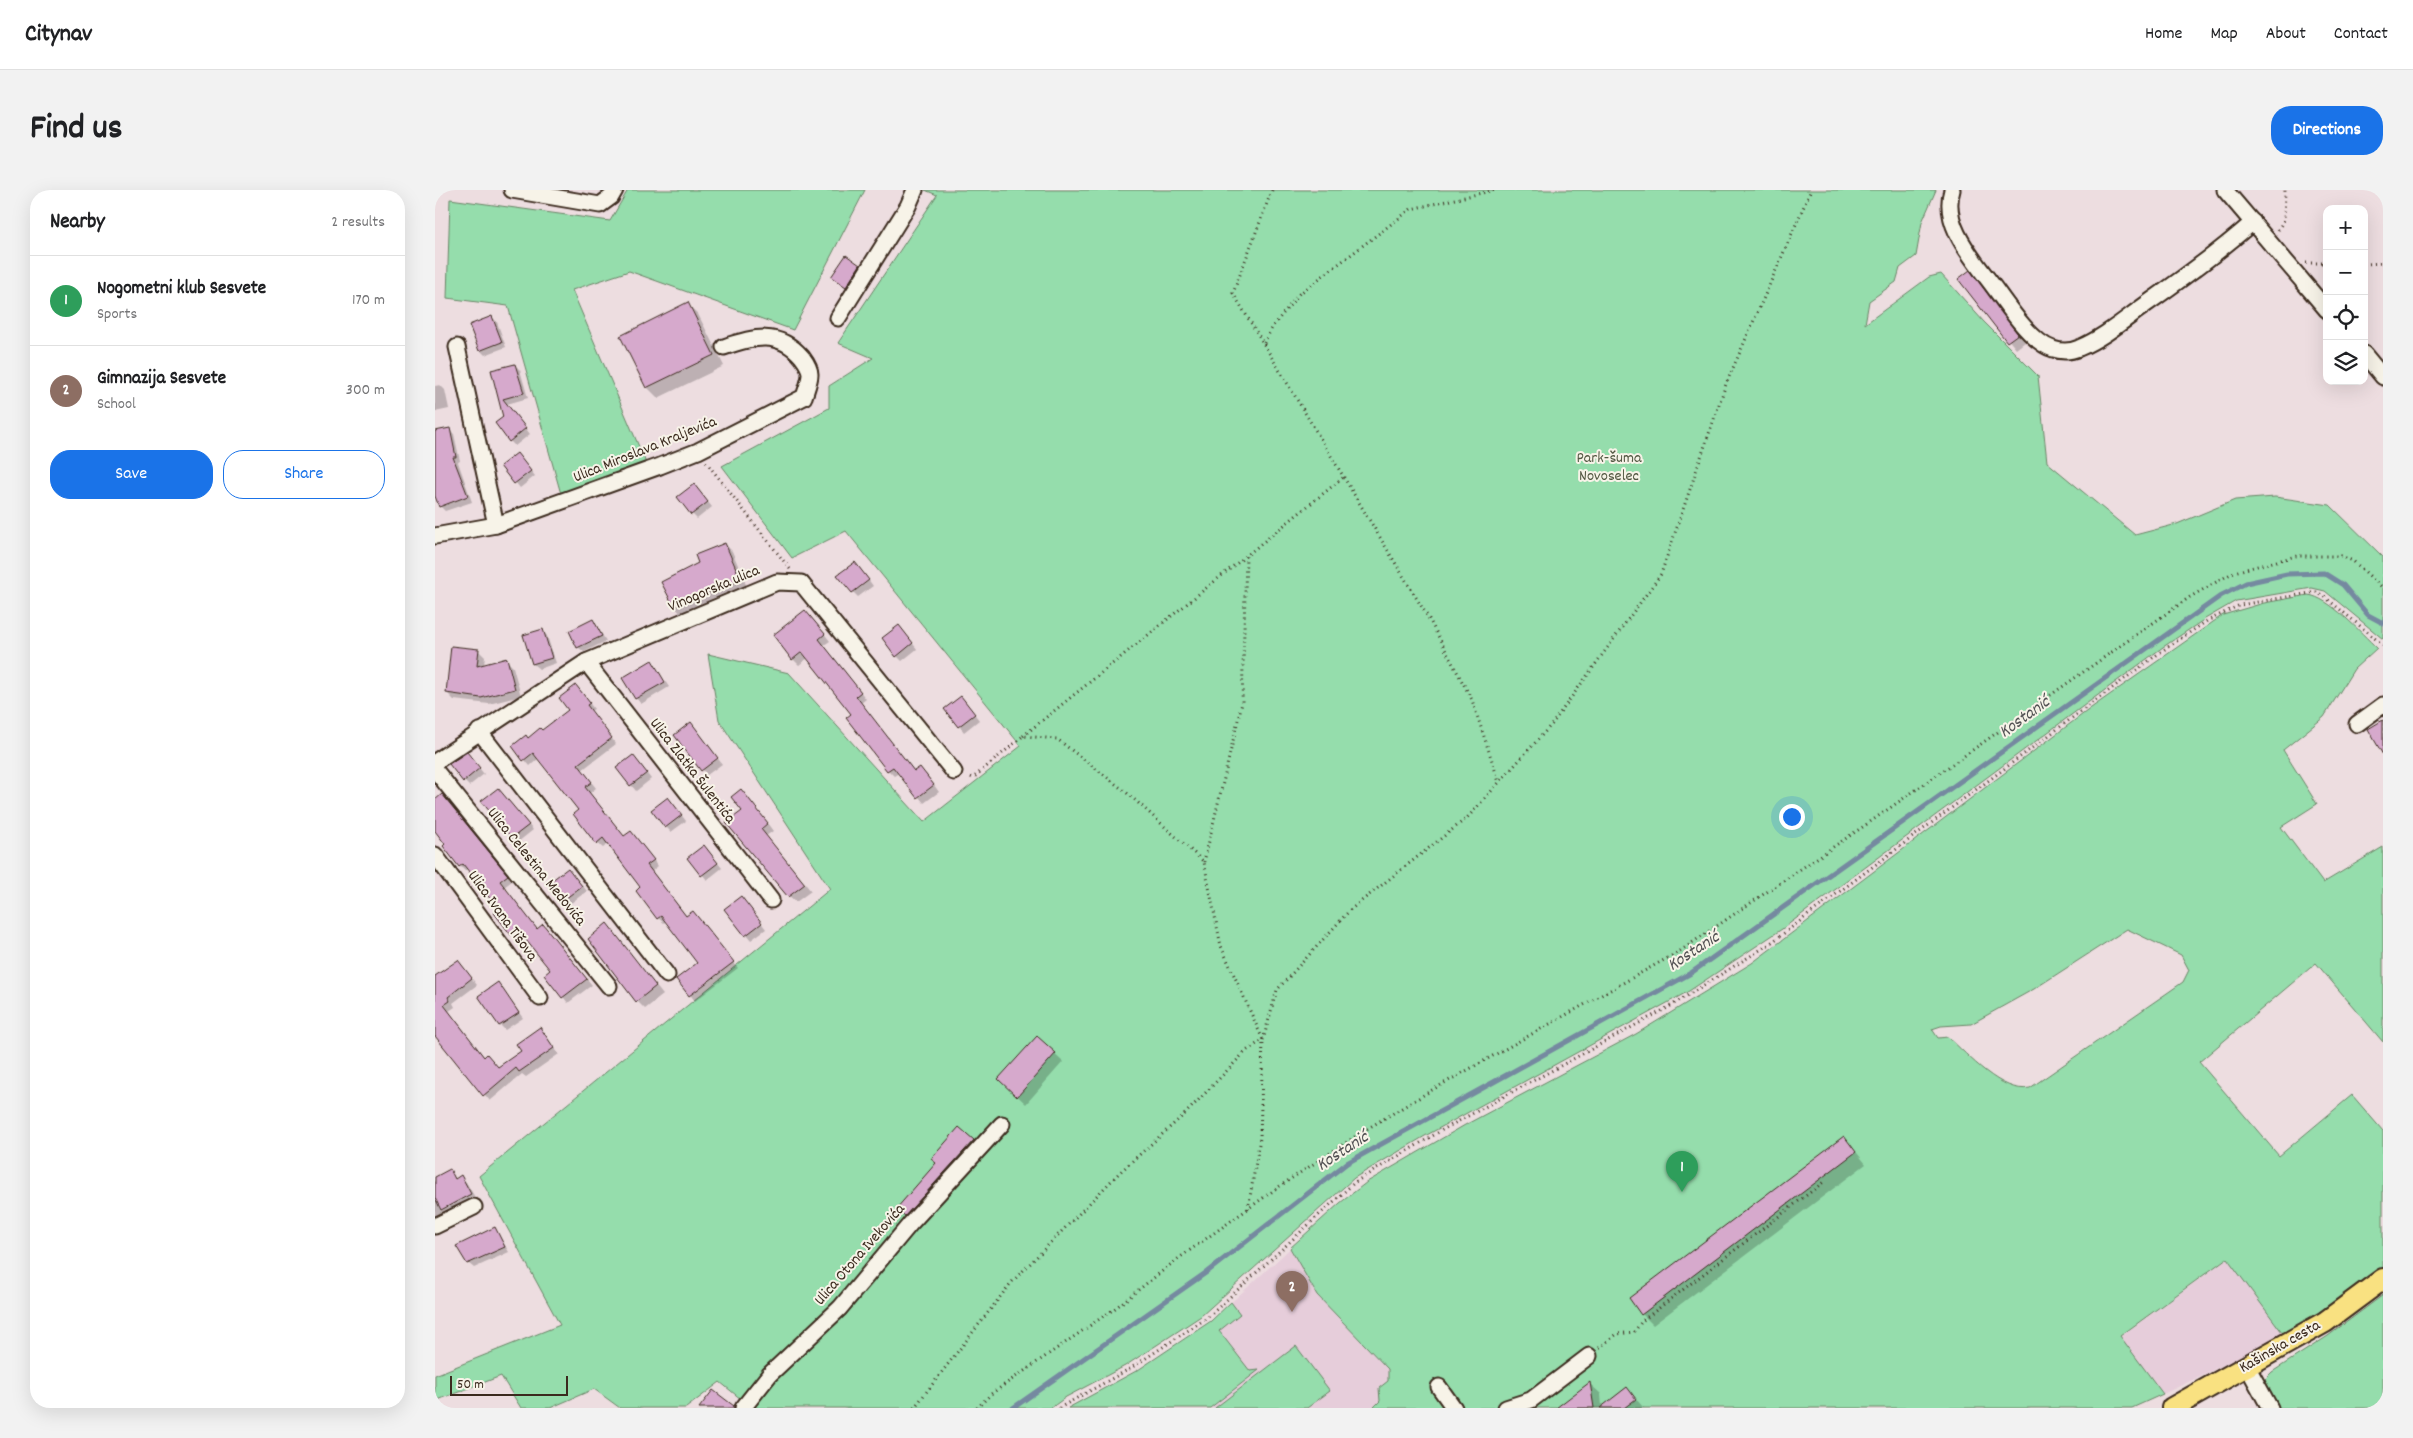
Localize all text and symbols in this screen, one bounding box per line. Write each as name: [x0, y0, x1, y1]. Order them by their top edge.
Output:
text: Citynav: [25, 18, 92, 52]
text: Home: [2145, 22, 2182, 47]
text: Map: [2210, 22, 2238, 47]
text: About: [2266, 22, 2306, 47]
text: Contact: [2334, 22, 2388, 47]
text: Find us: [30, 105, 122, 155]
button: Directions: [2271, 106, 2383, 155]
map controls: [2323, 205, 2368, 385]
button: +: [2323, 205, 2368, 250]
text: Nearby: [50, 208, 105, 238]
text: 2 results: [331, 211, 385, 234]
button: −: [2323, 250, 2368, 295]
text: Nogometni klub Sesvete: [97, 276, 266, 303]
text: 1: [64, 289, 68, 312]
text: 170 m: [352, 289, 385, 312]
button: locate: [2323, 295, 2368, 340]
text: Sports: [97, 303, 137, 326]
button: layers: [2323, 340, 2368, 385]
text: Gimnazija Sesvete: [97, 366, 226, 393]
text: 2: [63, 379, 70, 402]
text: 300 m: [346, 379, 385, 402]
text: School: [97, 393, 136, 416]
street label: Ulica Miroslava Kraljevića: [570, 411, 721, 489]
park label: Park-šuma Novoselec: [1576, 447, 1642, 488]
button: Save: [50, 450, 213, 499]
button: Share: [223, 450, 385, 499]
street label: Vinogorska ulica: [665, 559, 764, 619]
water label: Kostanić: [1994, 689, 2058, 745]
street label: Ulica Zlatka Šulentića: [643, 713, 741, 829]
street label: Ulica Celestina Medovića: [481, 803, 591, 932]
your location: [1779, 804, 1805, 830]
street label: Ulica Ivana Tišova: [461, 866, 543, 967]
water label: Kostanić: [1663, 924, 1727, 978]
water label: Kostanić: [1312, 1124, 1376, 1178]
pin: 1: [1666, 1151, 1698, 1192]
street label: Ulica Otona Ivekovića: [809, 1199, 911, 1311]
pin: 2: [1276, 1271, 1308, 1312]
street label: Kašinska cesta: [2235, 1314, 2325, 1380]
scale bar: [450, 1373, 567, 1396]
text: 50 m: [457, 1375, 484, 1395]

